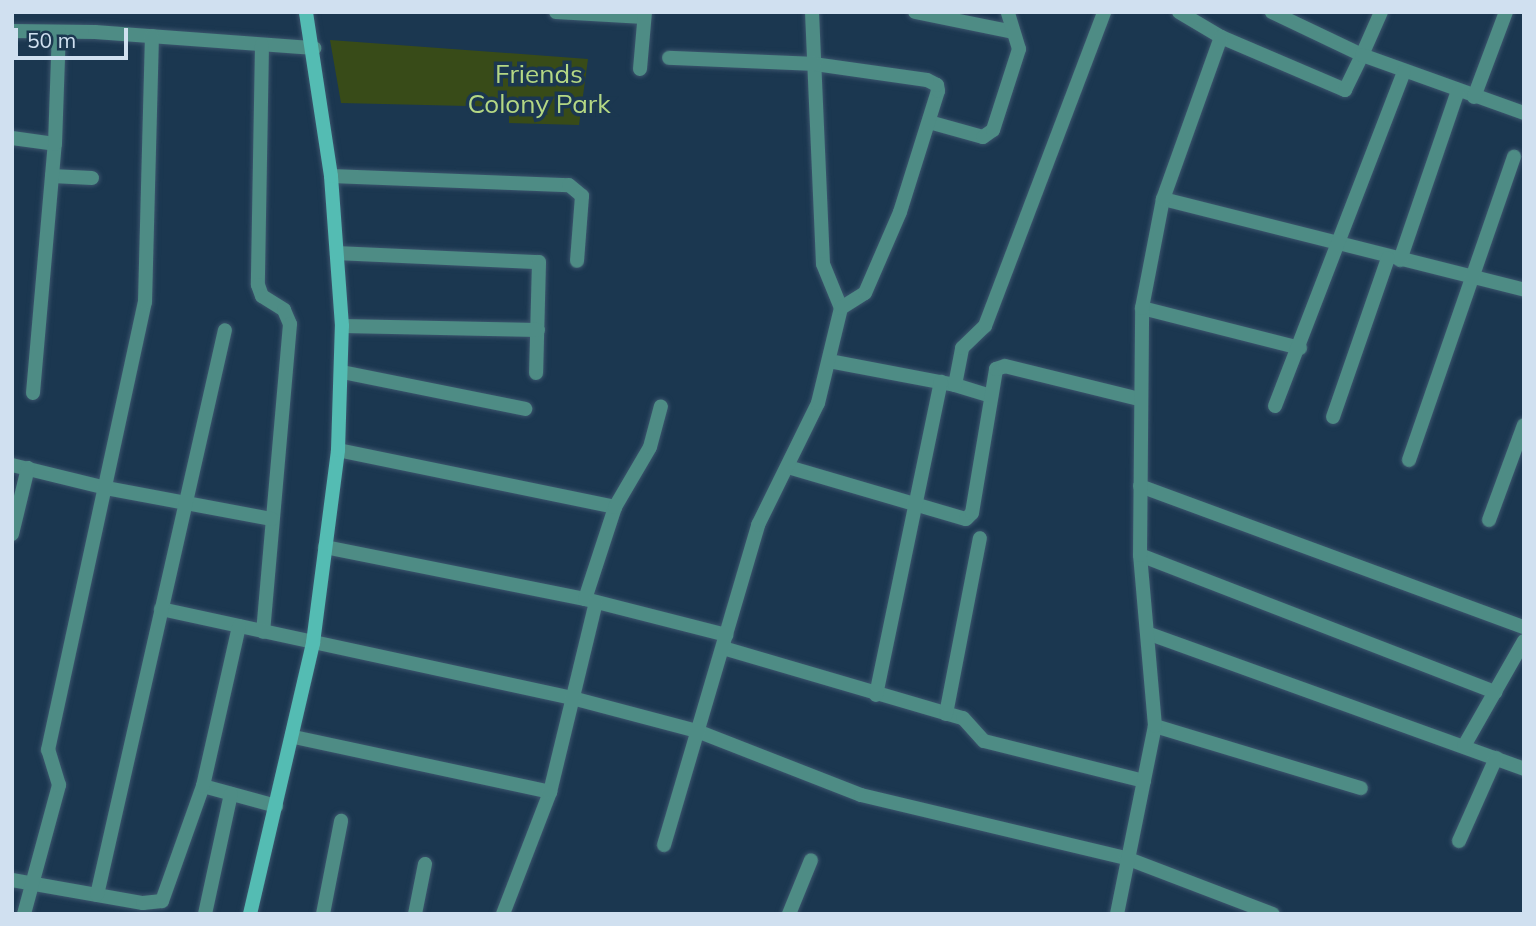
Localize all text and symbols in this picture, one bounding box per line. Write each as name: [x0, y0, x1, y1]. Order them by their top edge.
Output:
scale bar: [18, 14, 131, 58]
text: 50 m: [27, 27, 76, 53]
park label: Friends Colony Park: [467, 58, 611, 119]

